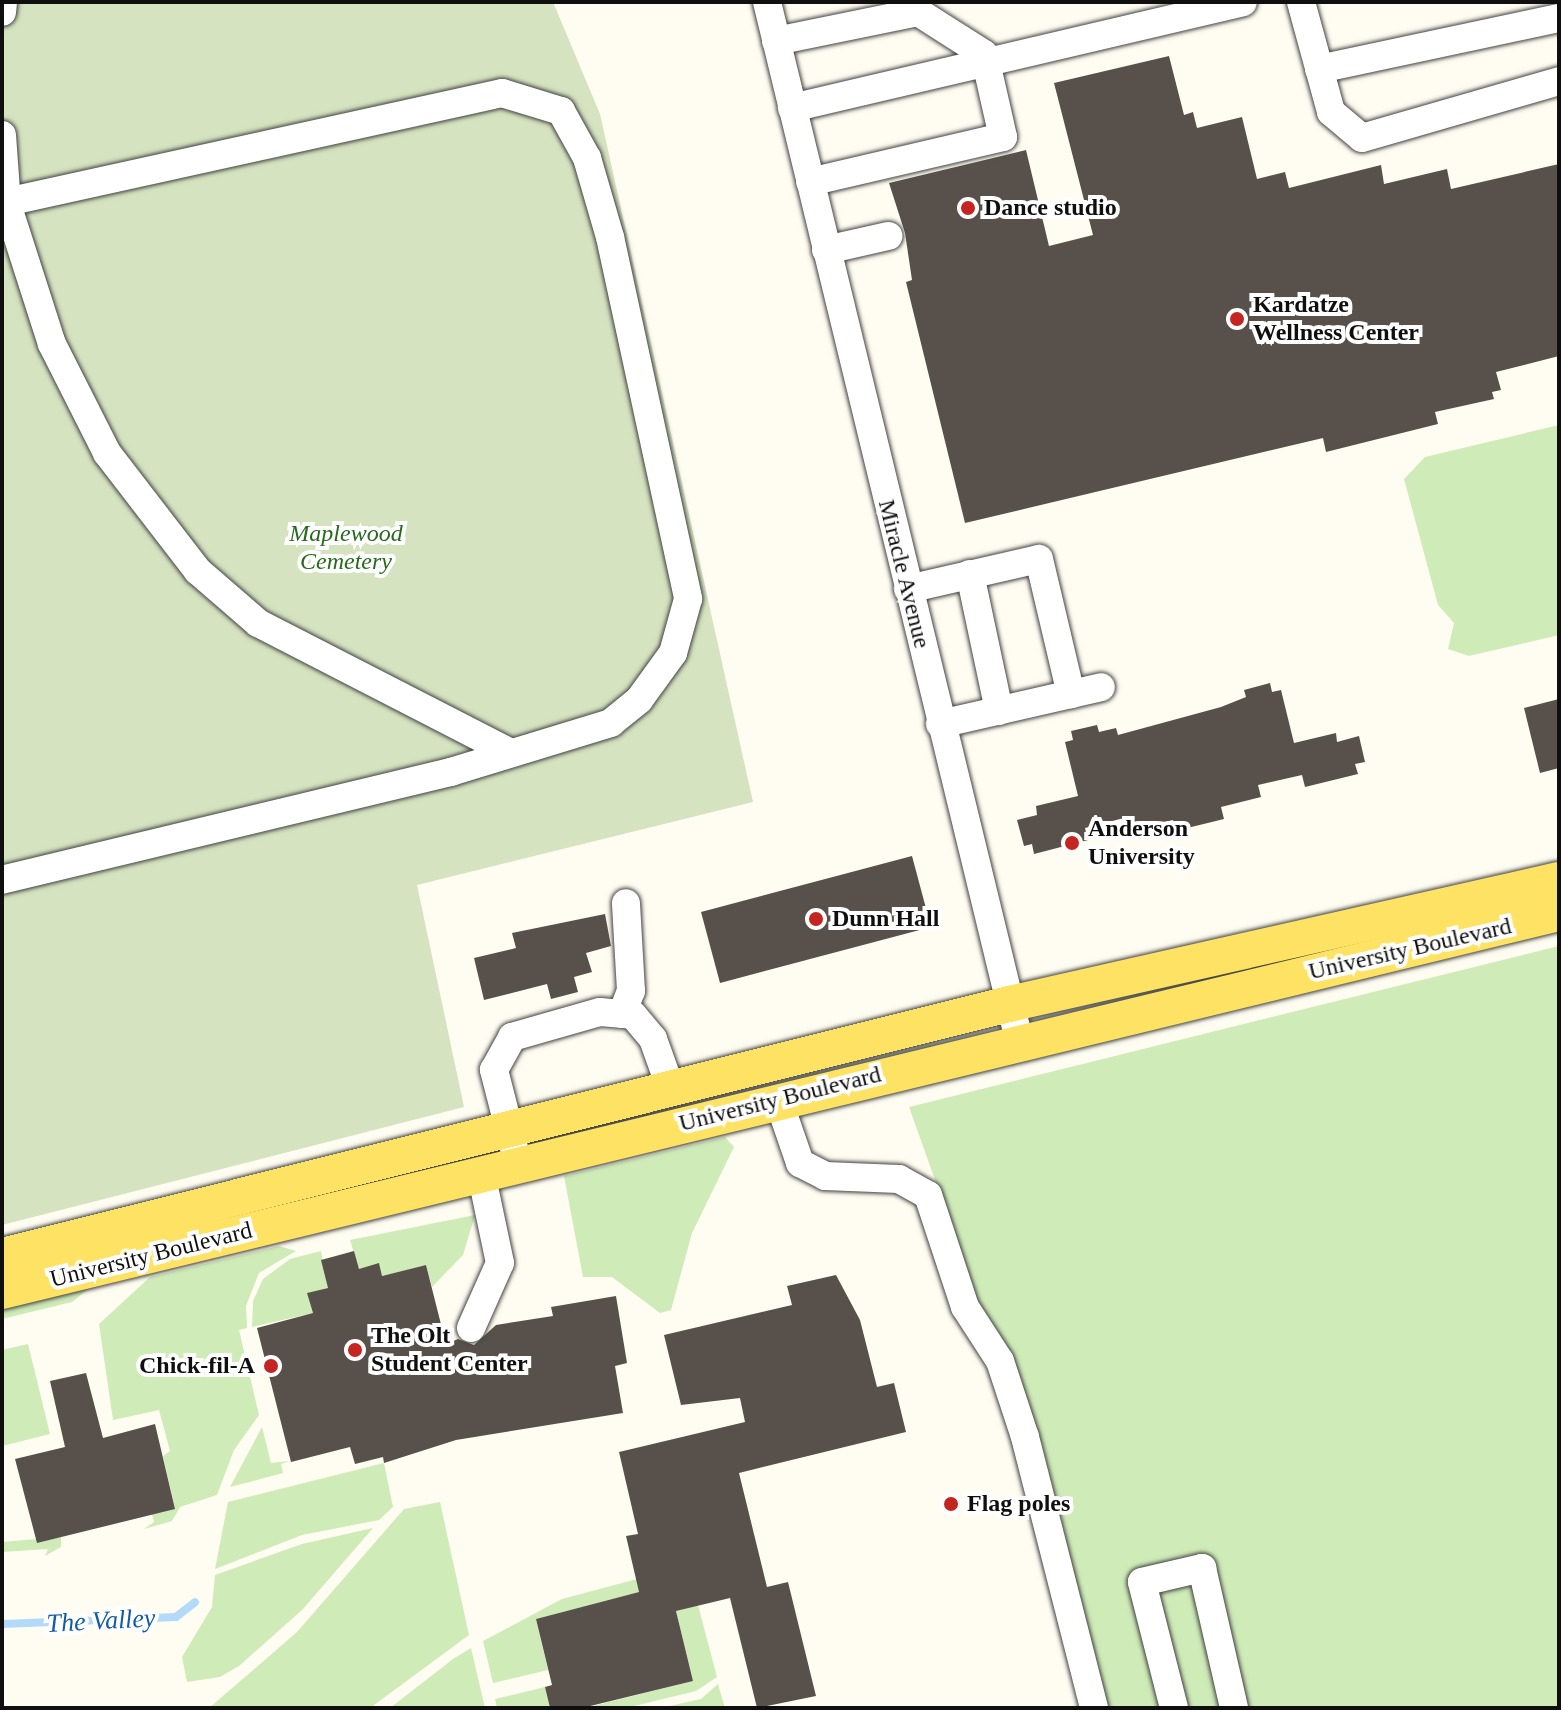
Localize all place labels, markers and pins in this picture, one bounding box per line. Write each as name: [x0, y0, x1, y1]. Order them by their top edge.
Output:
place label: Dance studio: [984, 194, 1117, 222]
marker: Dance studio: [959, 199, 977, 217]
place label: Kardatze Wellness Center: [1253, 291, 1419, 347]
marker: Kardatze Wellness Center: [1228, 310, 1246, 328]
place label: Anderson University: [1088, 815, 1195, 871]
marker: Anderson University: [1063, 834, 1081, 852]
place label: Dunn Hall: [832, 905, 939, 933]
marker: Dunn Hall: [807, 910, 825, 928]
place label: The Olt Student Center: [371, 1322, 528, 1378]
marker: The Olt Student Center: [346, 1341, 364, 1359]
place label: Chick-fil-A: [139, 1352, 255, 1380]
marker: Chick-fil-A: [262, 1357, 280, 1375]
place label: Flag poles: [967, 1490, 1070, 1518]
marker: Flag poles: [942, 1495, 960, 1513]

